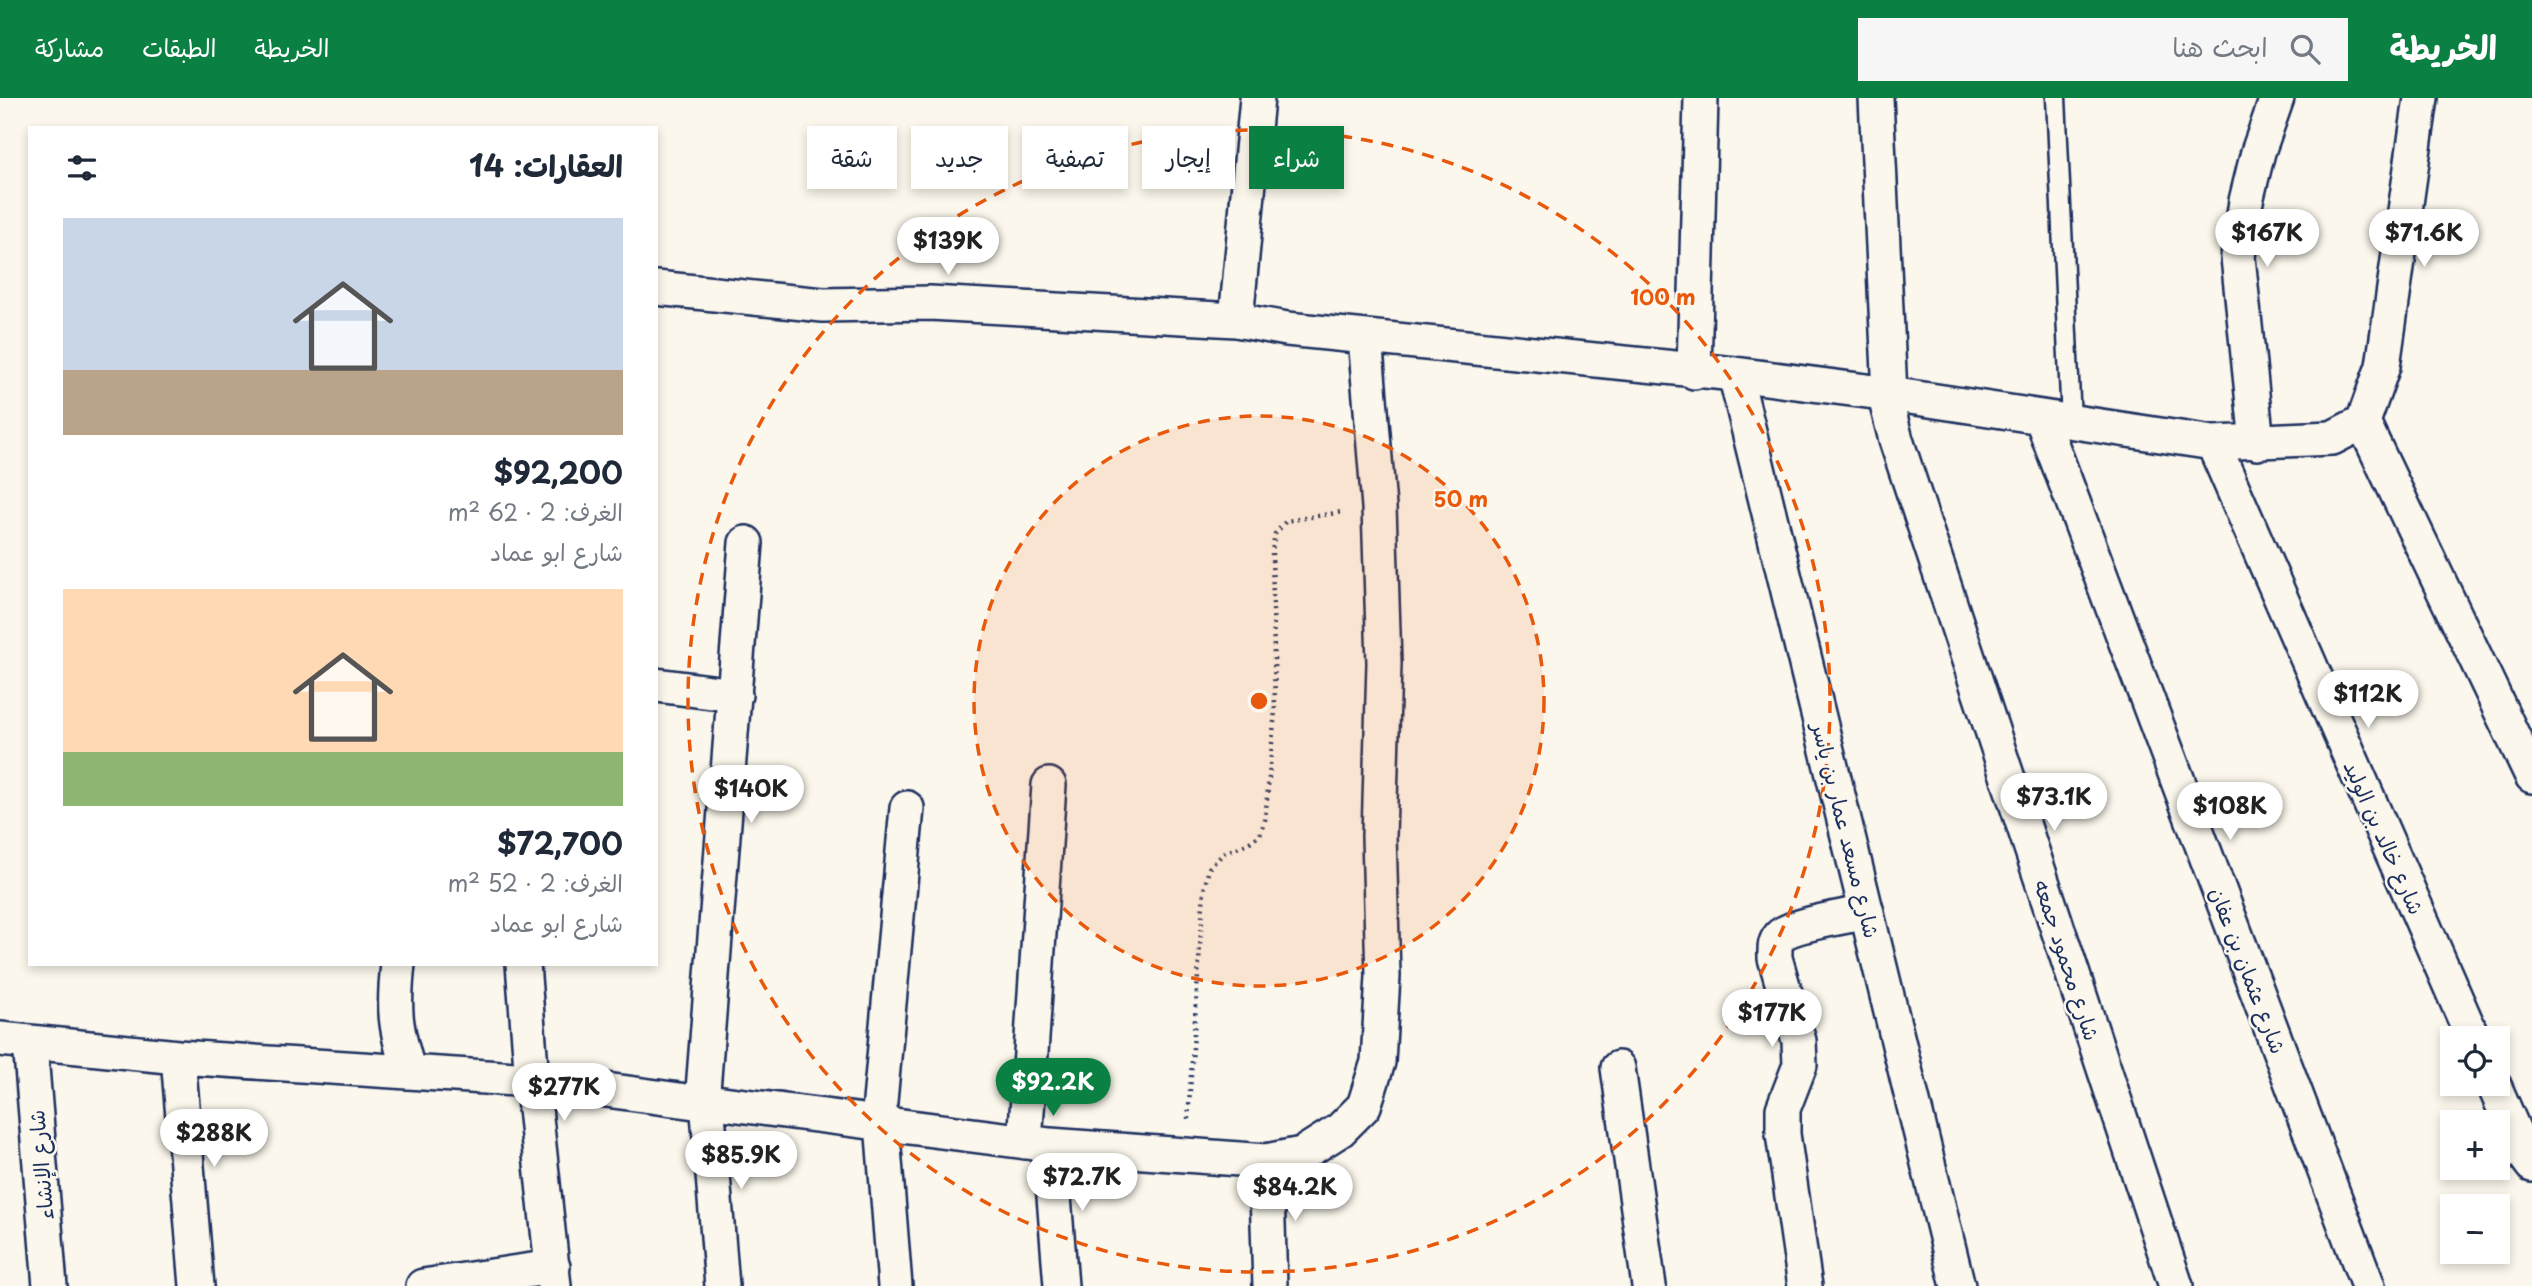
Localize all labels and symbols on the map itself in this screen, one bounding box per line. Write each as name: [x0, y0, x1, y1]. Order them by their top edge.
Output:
pin: $167K: [2218, 209, 2316, 269]
pin: $71.6K: [2367, 209, 2481, 269]
pin: $139K: [899, 218, 997, 277]
text: 100 m: [1630, 280, 1696, 312]
text: 50 m: [1434, 482, 1488, 514]
pin: $112K: [2319, 670, 2417, 730]
centre of rings: [1247, 689, 1271, 713]
street label: شارع مسعد عمار بن ياسر: [1803, 717, 1889, 941]
street label: شارع خالد بن الوليد: [2336, 755, 2433, 920]
pin: $140K: [702, 766, 800, 825]
pin: $73.1K: [1997, 774, 2111, 833]
pin: $108K: [2181, 782, 2279, 842]
street label: شارع محمود جمعه: [2026, 876, 2109, 1045]
street label: شارع عثمان بن عفان: [2202, 882, 2295, 1058]
pin: $177K: [1723, 990, 1821, 1049]
pin: $92.2K: [996, 1058, 1110, 1118]
pin: $277K: [515, 1063, 613, 1123]
street label: شارع الإنشاء: [19, 1109, 62, 1221]
pin: $288K: [165, 1110, 263, 1169]
pin: $85.9K: [684, 1132, 798, 1191]
pin: $72.7K: [1025, 1154, 1139, 1213]
pin: $84.2K: [1238, 1164, 1352, 1223]

